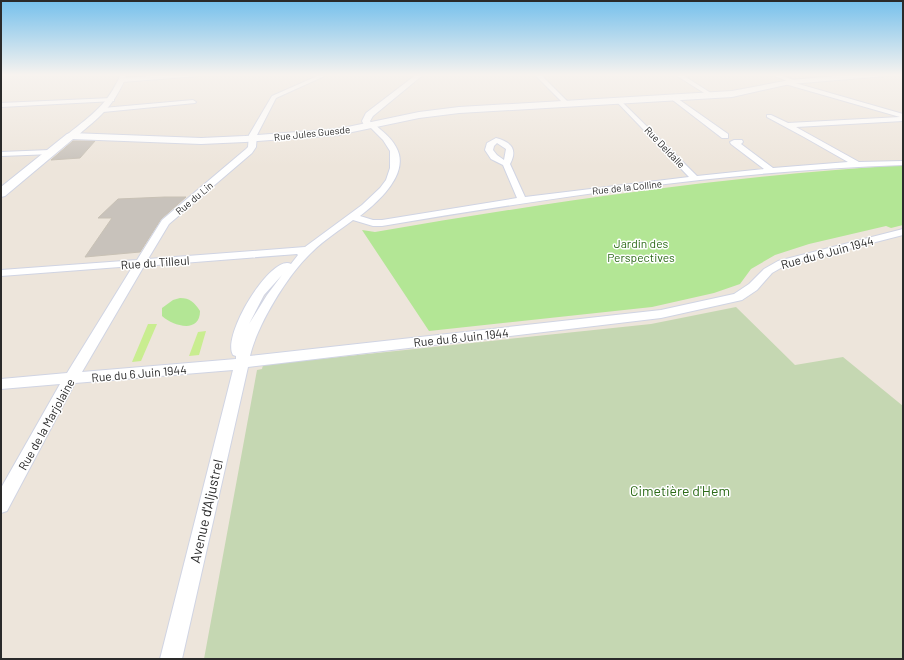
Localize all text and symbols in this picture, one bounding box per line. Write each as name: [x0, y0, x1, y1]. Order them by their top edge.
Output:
street label: Rue Jules Guesde: [273, 123, 351, 143]
street label: Rue Deldalle: [642, 124, 688, 170]
street label: Rue de la Colline: [591, 177, 663, 197]
street label: Rue du Lin: [173, 179, 215, 217]
street label: Rue du 6 Juin 1944: [779, 233, 875, 271]
park label: Jardin des Perspectives: [607, 236, 675, 264]
street label: Rue du Tilleul: [120, 253, 190, 271]
street label: Rue du 6 Juin 1944: [413, 325, 509, 349]
street label: Rue du 6 Juin 1944: [91, 362, 187, 384]
street label: Rue de la Marjolaine: [15, 376, 77, 472]
street label: Avenue d'Aljustrel: [186, 457, 226, 565]
park label: Cimetière d'Hem: [630, 482, 730, 499]

